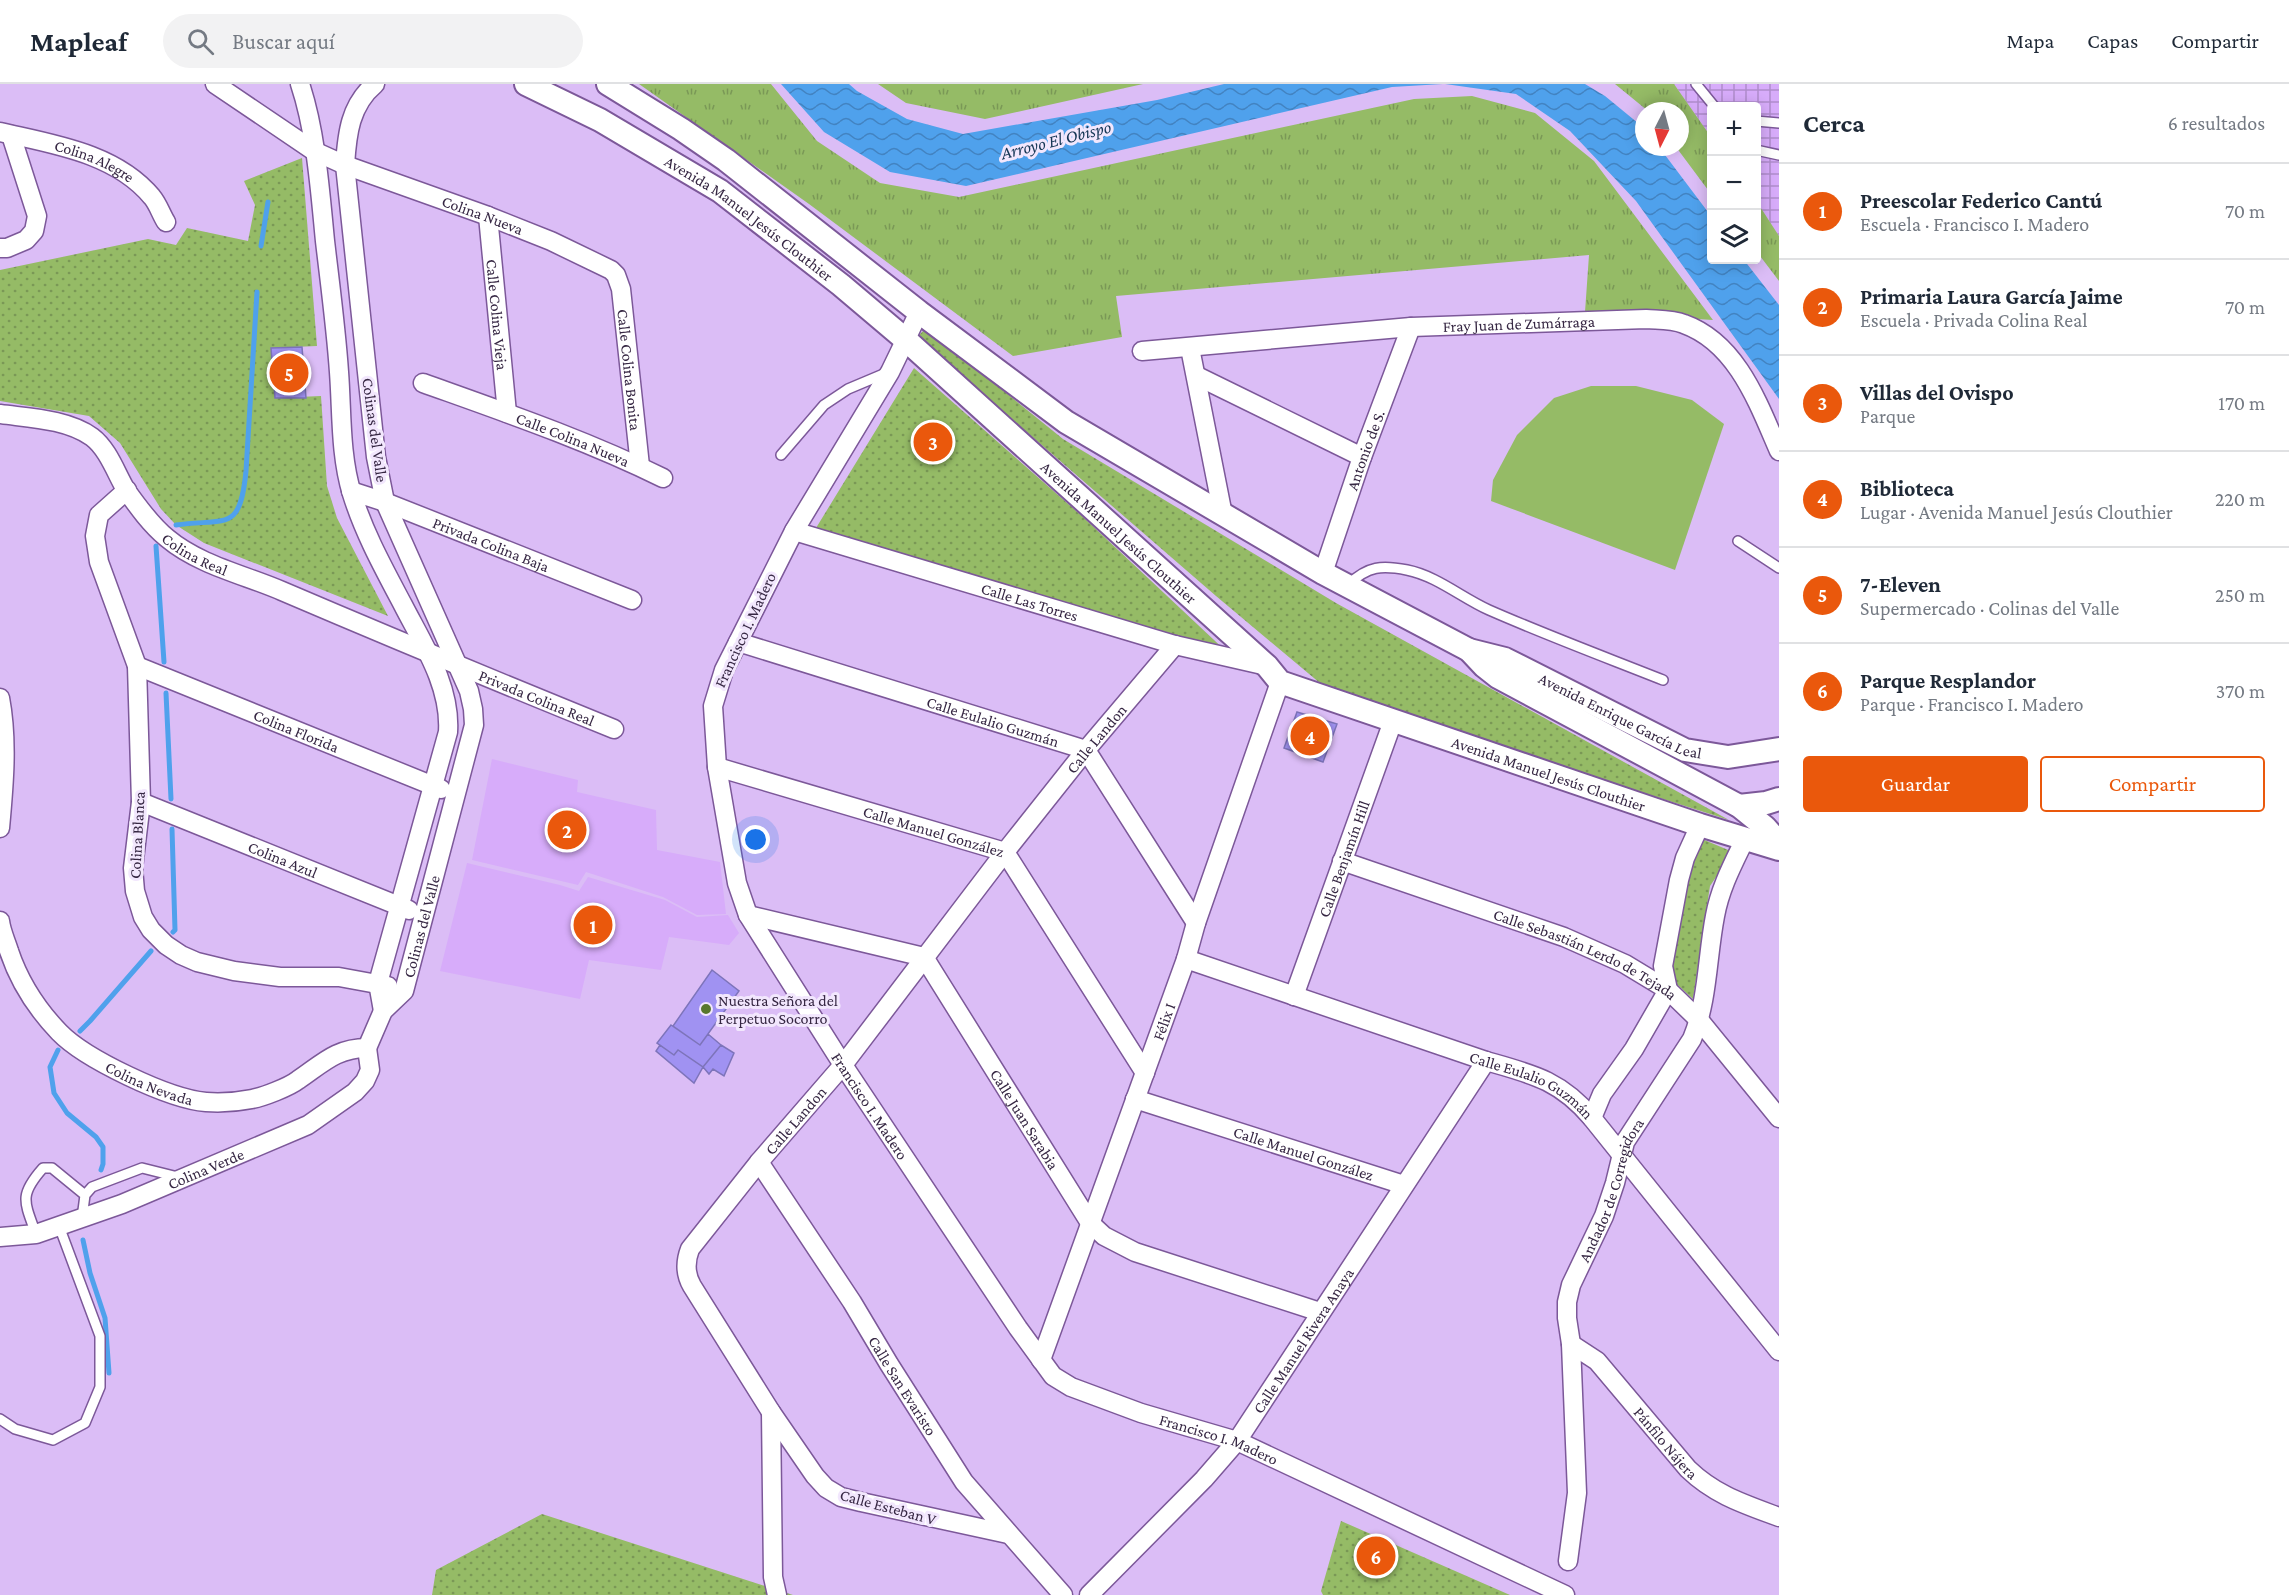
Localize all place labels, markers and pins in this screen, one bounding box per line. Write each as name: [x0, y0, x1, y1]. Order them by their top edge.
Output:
pin: 5: [270, 350, 308, 396]
pin: 3: [914, 420, 952, 464]
pin: 4: [1290, 714, 1330, 758]
pin: 2: [548, 808, 586, 852]
pin: 1: [574, 902, 612, 948]
place label: Nuestra Señora del Perpetuo Socorro: [718, 992, 838, 1028]
marker: Nuestra Señora del Perpetuo Socorro: [699, 1002, 713, 1016]
pin: 6: [1356, 1534, 1396, 1578]

